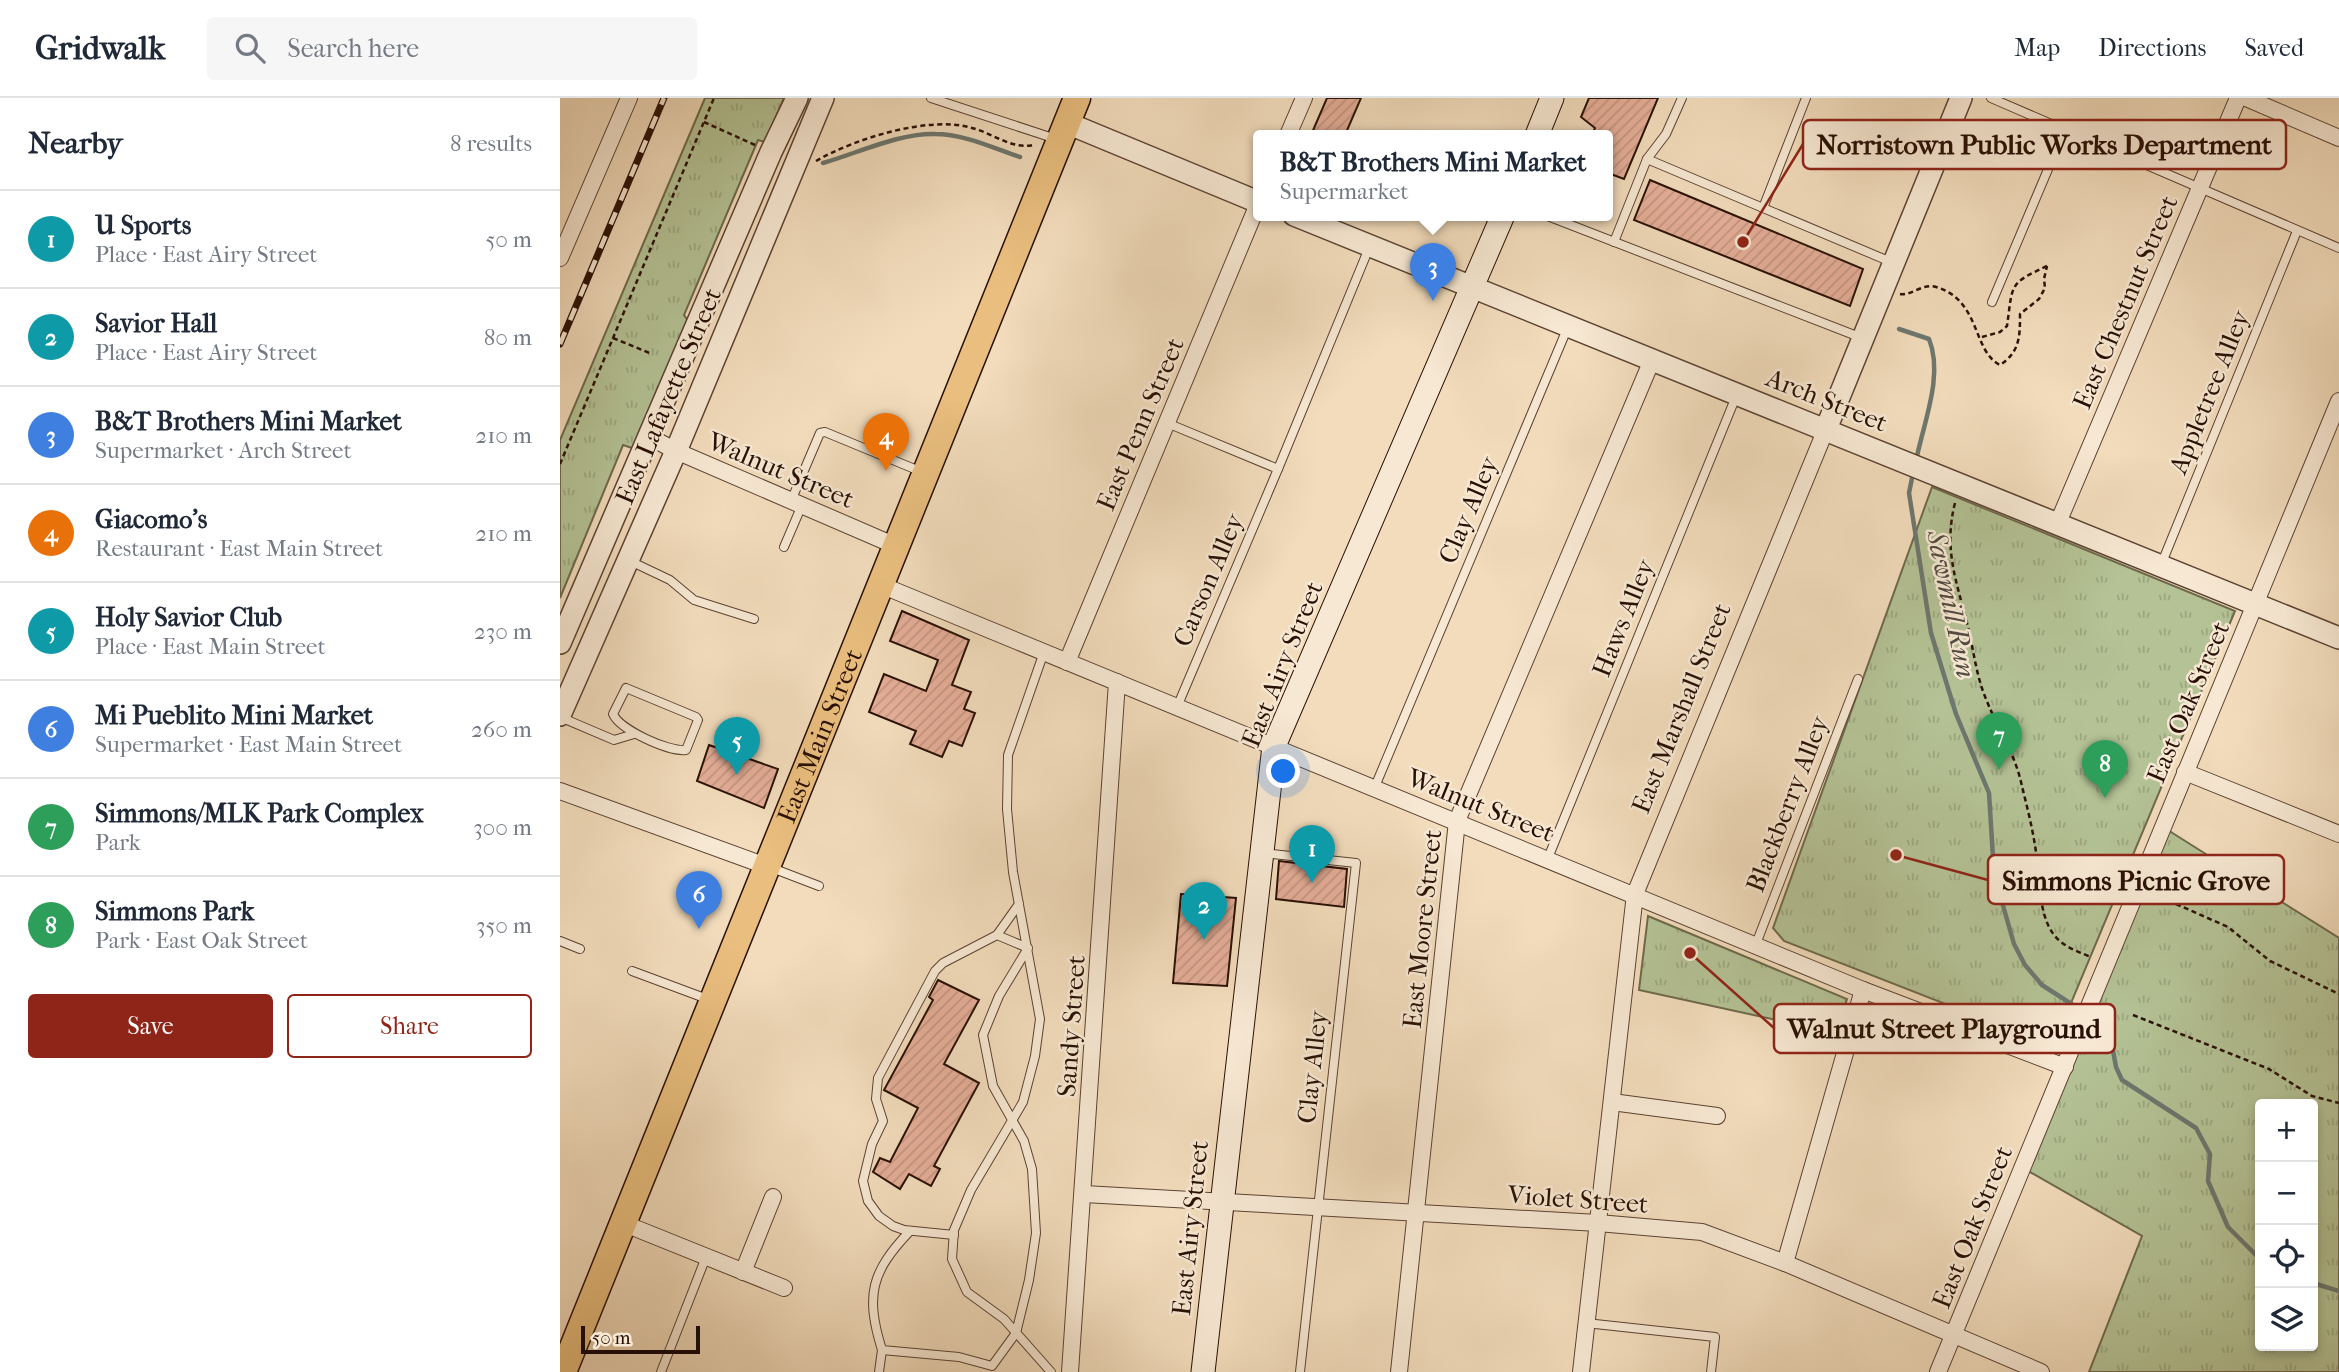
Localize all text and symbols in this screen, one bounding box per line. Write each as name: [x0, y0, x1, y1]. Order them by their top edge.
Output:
search box: [207, 17, 697, 80]
text: Gridwalk: [35, 29, 165, 68]
icon: search: [231, 29, 269, 67]
text: Search here: [287, 33, 419, 64]
text: Map: [2014, 34, 2060, 62]
text: Directions: [2098, 34, 2206, 62]
text: Saved: [2244, 34, 2304, 62]
callout: Norristown Public Works Department: [1803, 120, 2286, 169]
text: Nearby: [28, 126, 123, 161]
text: Norristown Public Works Department: [1816, 128, 2273, 161]
text: 8 results: [450, 130, 532, 157]
popup: [1253, 130, 1613, 221]
text: B&T Brothers Mini Market: [1280, 147, 1586, 178]
text: Supermarket: [1280, 178, 1409, 205]
street label: East Chestnut Street: [2066, 190, 2185, 414]
text: U Sports: [95, 210, 191, 241]
text: 1: [47, 226, 55, 253]
text: 50 m: [485, 226, 532, 253]
text: Place · East Airy Street: [95, 241, 318, 268]
pin: 3: [1410, 243, 1456, 301]
street label: East Lafayette Street: [609, 283, 728, 509]
street label: Appletree Alley: [2162, 305, 2257, 479]
text: Savior Hall: [95, 308, 217, 339]
text: 2: [45, 324, 57, 351]
text: 80 m: [484, 324, 532, 351]
street label: East Penn Street: [1090, 332, 1191, 515]
text: Place · East Airy Street: [95, 339, 318, 366]
street label: Arch Street: [1761, 362, 1893, 439]
text: B&T Brothers Mini Market: [95, 406, 402, 437]
pin: 4: [863, 413, 909, 471]
text: 3: [46, 422, 56, 449]
text: 210 m: [475, 422, 532, 449]
street label: Walnut Street: [702, 425, 859, 515]
text: Supermarket · Arch Street: [95, 437, 352, 464]
street label: Clay Alley: [1432, 451, 1505, 568]
text: Giacomo's: [95, 504, 207, 535]
street label: Carson Alley: [1167, 508, 1251, 651]
text: 4: [44, 520, 58, 547]
text: 210 m: [475, 520, 532, 547]
water label: Sawmill Run: [1920, 526, 1983, 681]
text: Restaurant · East Main Street: [95, 535, 383, 562]
street label: Haws Alley: [1586, 554, 1661, 681]
street label: East Airy Street: [1235, 576, 1330, 752]
street label: East Marshall Street: [1625, 598, 1738, 818]
text: Holy Savior Club: [95, 602, 282, 633]
street label: East Oak Street: [2140, 616, 2237, 788]
text: 5: [46, 618, 56, 645]
text: 230 m: [474, 618, 532, 645]
text: Place · East Main Street: [95, 633, 326, 660]
street label: East Main Street: [771, 644, 869, 828]
text: Mi Pueblito Mini Market: [95, 700, 373, 731]
street label: Blackberry Alley: [1740, 711, 1836, 897]
pin: 7: [1976, 712, 2022, 770]
text: 6: [45, 716, 57, 743]
text: 260 m: [471, 716, 532, 743]
pin: 5: [714, 717, 760, 775]
text: Supermarket · East Main Street: [95, 731, 402, 758]
pin: 8: [2082, 740, 2128, 798]
your location: [1266, 754, 1300, 788]
street label: Walnut Street: [1402, 762, 1560, 849]
text: Simmons/MLK Park Complex: [95, 798, 424, 829]
text: 7: [45, 814, 57, 841]
text: 300 m: [473, 814, 532, 841]
pin: 1: [1289, 825, 1335, 883]
street label: East Moore Street: [1397, 827, 1448, 1030]
text: Park: [95, 829, 141, 856]
callout: Simmons Picnic Grove: [1988, 855, 2284, 904]
text: Simmons Picnic Grove: [2002, 864, 2270, 897]
pin: 6: [676, 871, 722, 929]
pin: 2: [1181, 882, 1227, 940]
text: Simmons Park: [95, 896, 254, 927]
text: 8: [45, 912, 57, 939]
text: 350 m: [476, 912, 532, 939]
text: Park · East Oak Street: [95, 927, 308, 954]
street label: Sandy Street: [1051, 953, 1092, 1098]
button: Save: [28, 994, 273, 1058]
button: Share: [287, 994, 532, 1058]
callout: Walnut Street Playground: [1774, 1004, 2115, 1053]
street label: Clay Alley: [1291, 1008, 1334, 1125]
text: Walnut Street Playground: [1786, 1012, 2102, 1045]
map controls: [2255, 1099, 2318, 1351]
button: +: [2255, 1099, 2318, 1162]
street label: East Airy Street: [1166, 1138, 1215, 1317]
street label: East Oak Street: [1926, 1141, 2019, 1313]
button: −: [2255, 1162, 2318, 1225]
street label: Violet Street: [1506, 1179, 1650, 1220]
button: locate: [2255, 1225, 2318, 1288]
button: layers: [2255, 1288, 2318, 1351]
scale bar: [581, 1323, 700, 1355]
text: 50 m: [592, 1327, 631, 1349]

